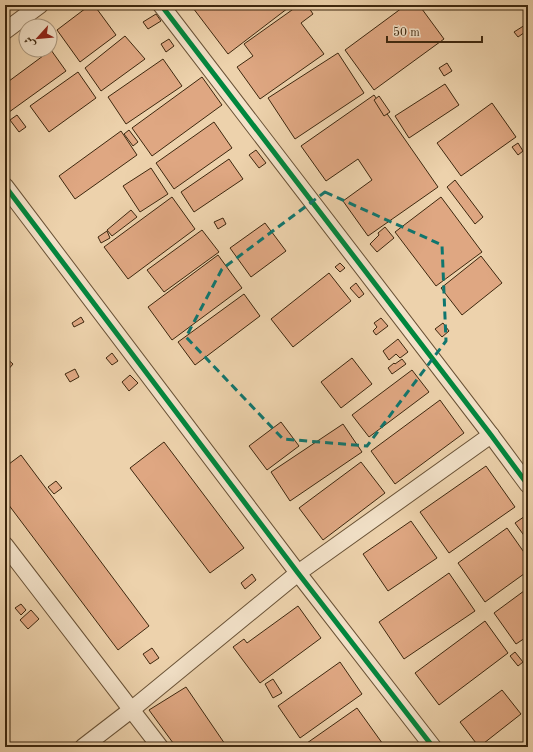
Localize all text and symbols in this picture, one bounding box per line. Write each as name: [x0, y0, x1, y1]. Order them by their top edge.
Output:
north arrow: [18, 18, 58, 58]
scale bar: [387, 18, 482, 44]
text: 50 m: [393, 26, 420, 39]
text: ش: [23, 34, 38, 49]

